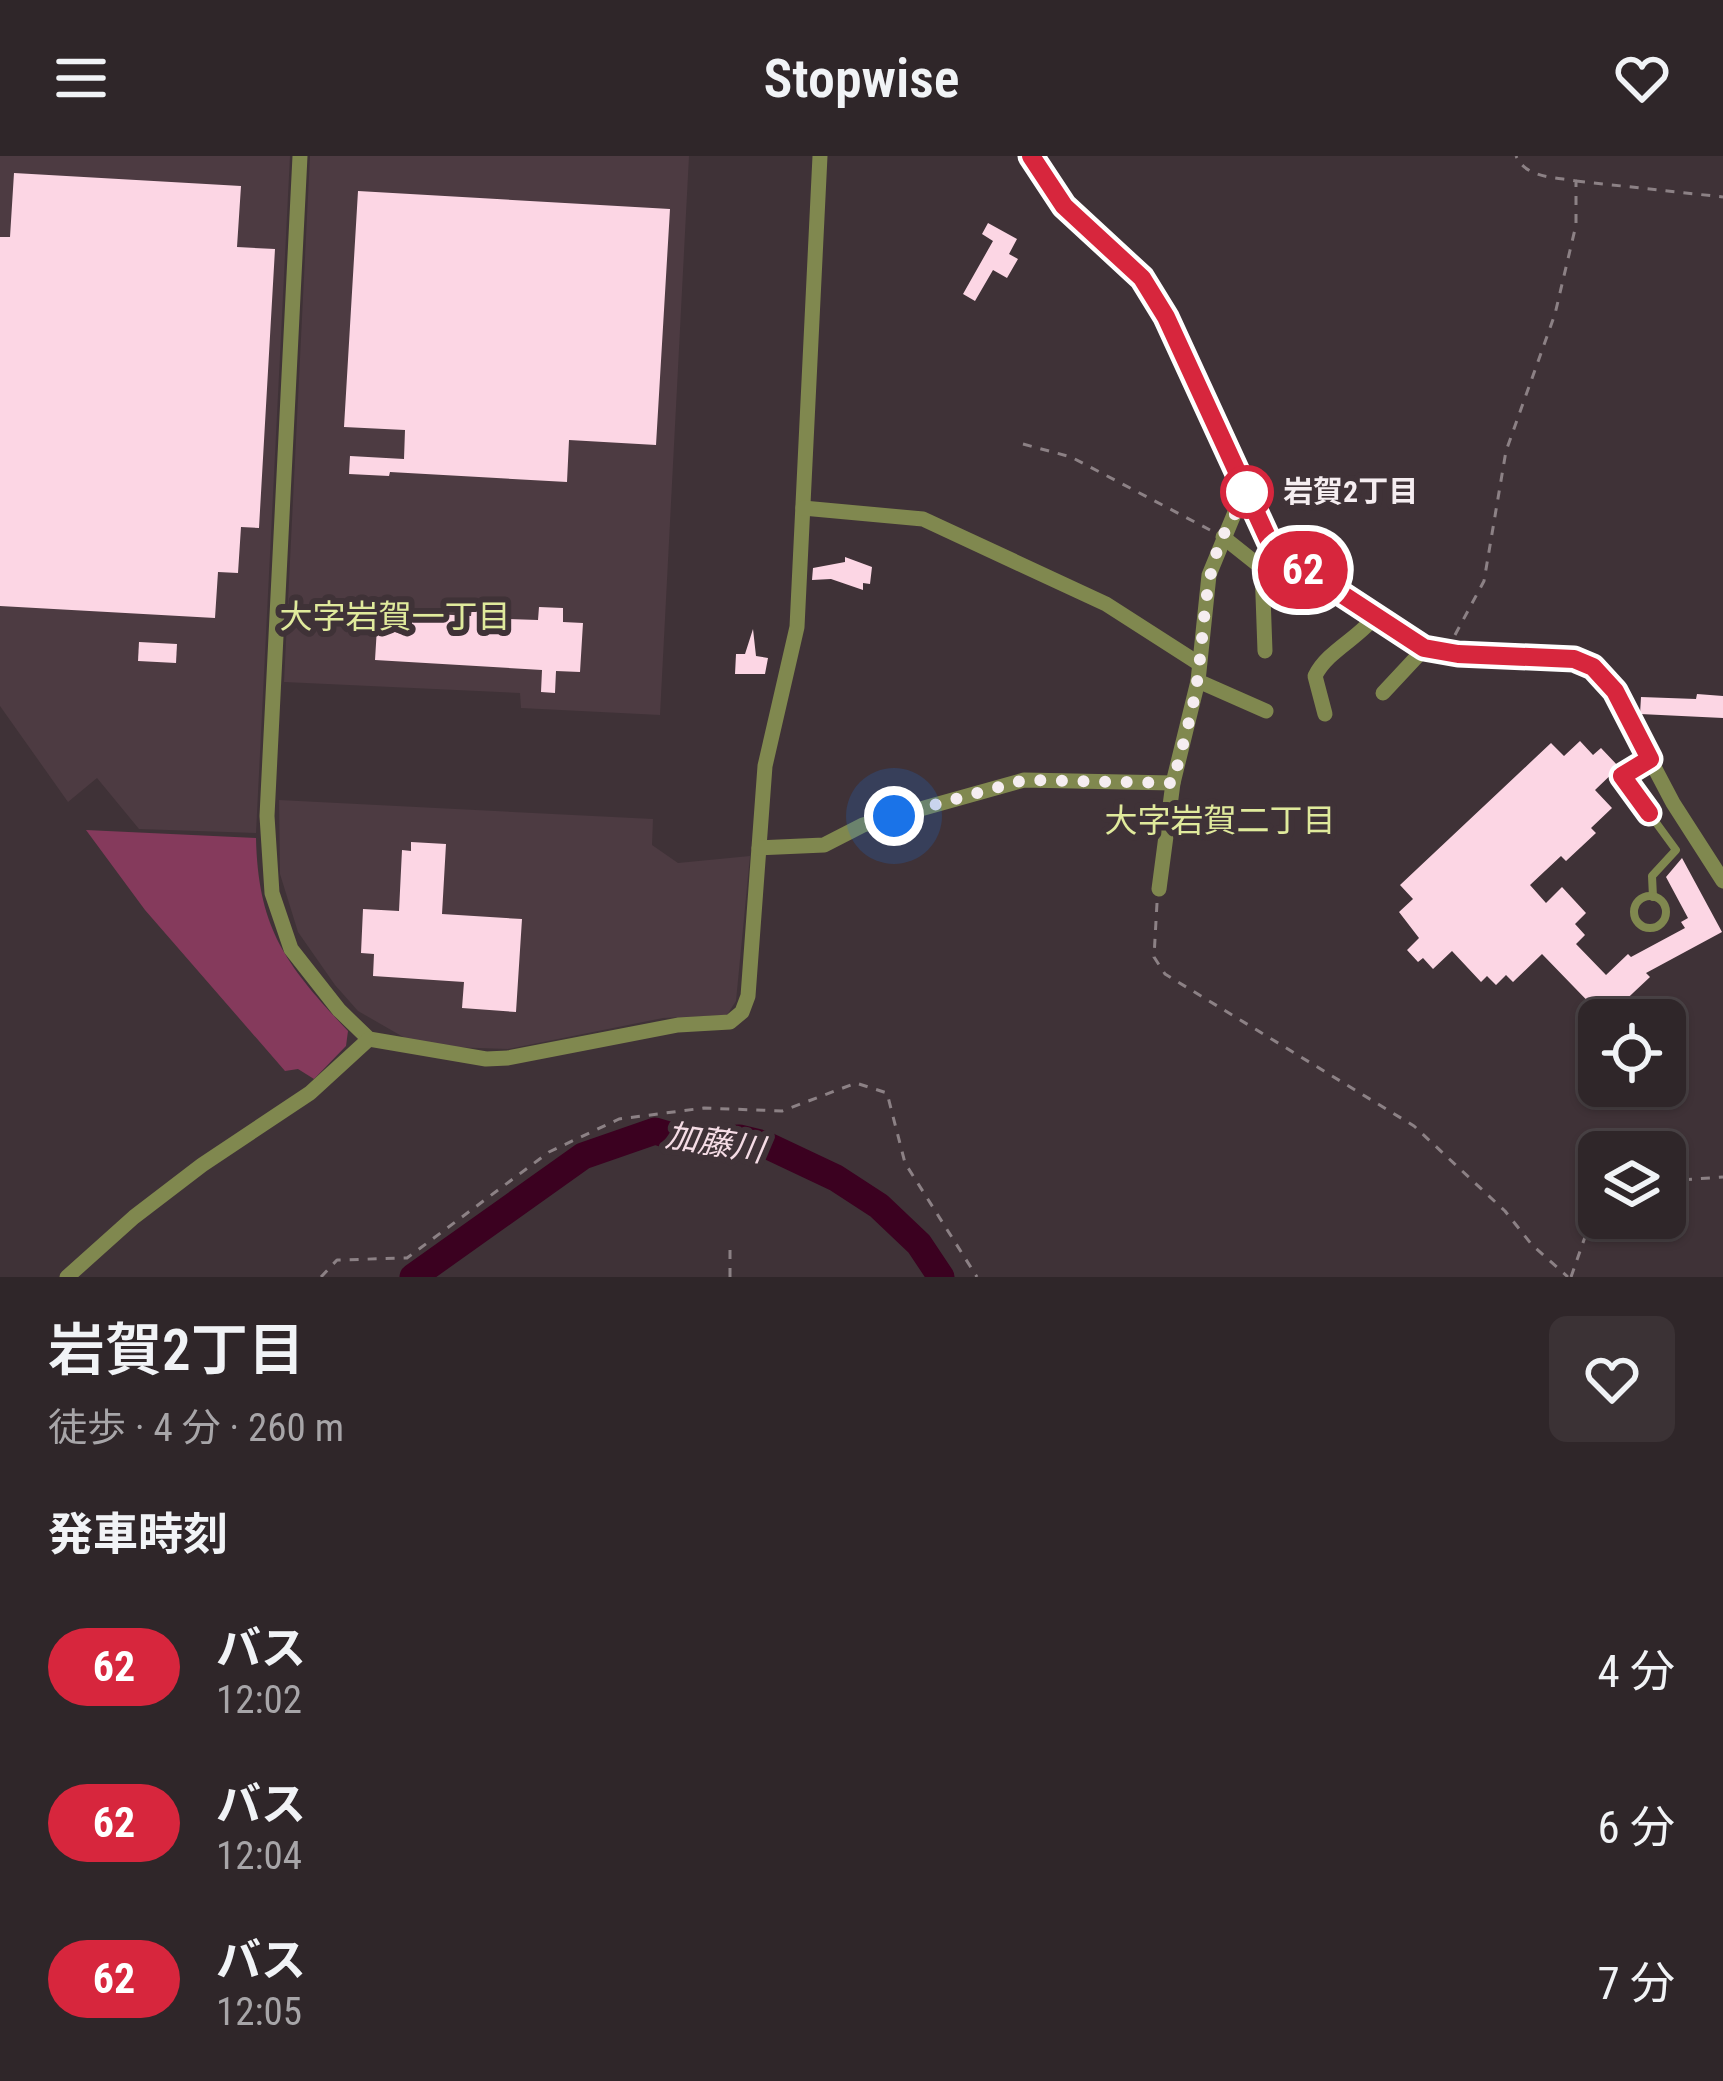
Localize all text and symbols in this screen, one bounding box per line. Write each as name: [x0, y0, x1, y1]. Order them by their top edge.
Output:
icon: menu: [48, 45, 114, 111]
icon: heart: [1609, 45, 1675, 111]
text: Stopwise: [763, 47, 960, 110]
marker: 岩賀2丁目: [1222, 467, 1272, 517]
place label: 岩賀2丁目: [1283, 474, 1418, 509]
line badge: 62: [1249, 531, 1357, 609]
text: 62: [1282, 545, 1324, 594]
district label: 大字岩賀一丁目: [280, 597, 511, 636]
your location: [864, 786, 924, 846]
district label: 大字岩賀二丁目: [1105, 801, 1336, 840]
map controls: [1578, 999, 1686, 1239]
button: locate: [1578, 999, 1686, 1107]
water label: 加藤川: [663, 1115, 770, 1170]
button: layers: [1578, 1131, 1686, 1239]
button: heart: [1549, 1316, 1675, 1442]
text: 岩賀2丁目: [48, 1317, 305, 1384]
text: 徒歩 · 4 分 · 260 m: [48, 1405, 344, 1451]
text: 発車時刻: [48, 1508, 228, 1561]
text: バス: [216, 1622, 306, 1675]
text: 62: [93, 1642, 135, 1691]
text: 4 分: [1597, 1645, 1675, 1698]
text: 12:02: [216, 1677, 302, 1723]
text: バス: [216, 1778, 306, 1831]
text: 62: [93, 1798, 135, 1847]
text: 6 分: [1597, 1801, 1675, 1854]
text: 12:04: [216, 1833, 302, 1879]
text: バス: [216, 1934, 306, 1987]
text: 62: [93, 1954, 135, 2003]
text: 7 分: [1597, 1957, 1675, 2010]
text: 12:05: [216, 1989, 302, 2035]

